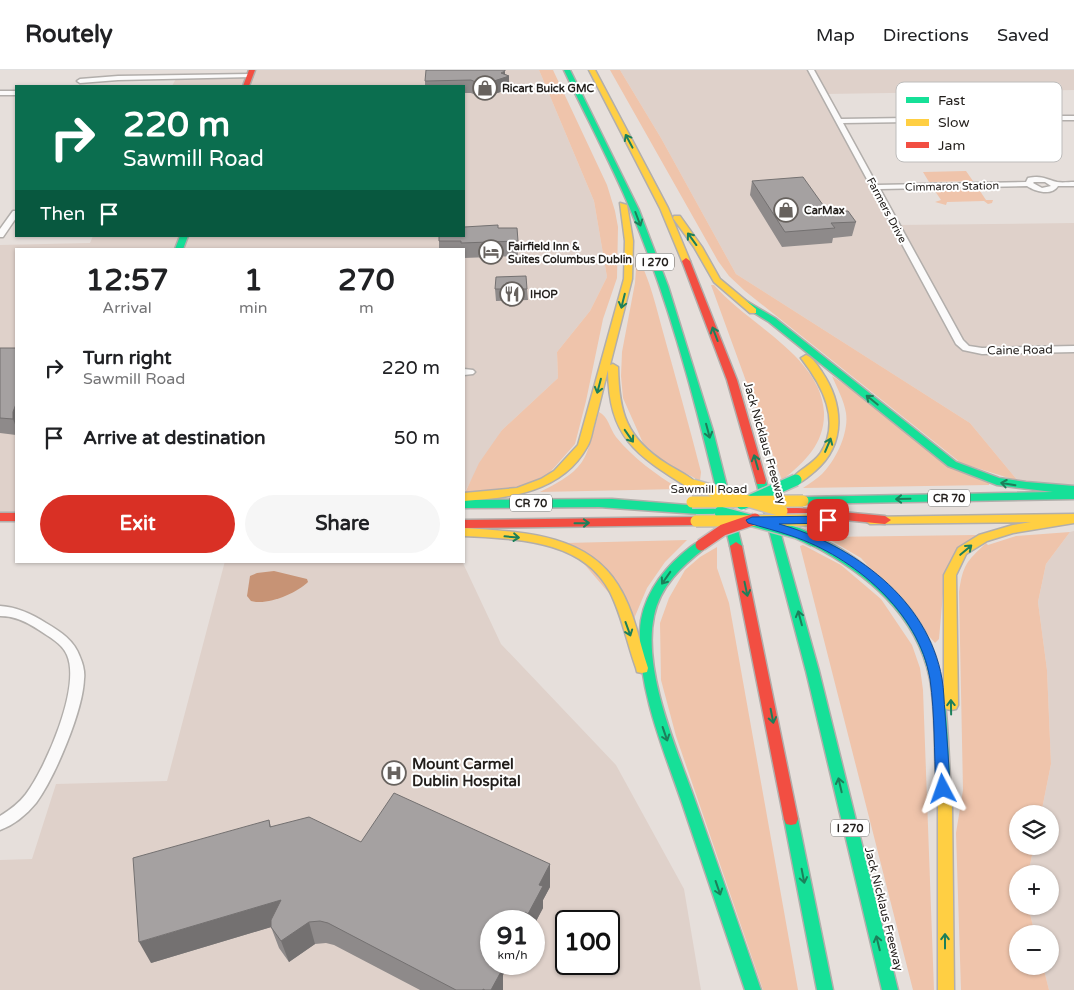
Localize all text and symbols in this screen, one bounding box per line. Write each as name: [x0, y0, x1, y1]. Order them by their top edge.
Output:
text: Routely: [25, 20, 113, 49]
text: Map: [816, 24, 855, 46]
text: Directions: [883, 24, 969, 46]
text: Saved: [997, 24, 1049, 46]
shop icon: Ricart Buick GMC: [472, 75, 498, 101]
place label: Ricart Buick GMC: [502, 82, 595, 95]
legend: [896, 82, 1062, 162]
text: Fast: [938, 92, 966, 109]
text: 220 m: [123, 104, 230, 146]
icon: right: [40, 105, 105, 170]
text: Slow: [938, 114, 970, 131]
one-way arrow: [624, 134, 634, 149]
text: Jam: [938, 137, 965, 154]
text: Sawmill Road: [123, 146, 264, 172]
street label: Farmers Drive: [864, 175, 909, 245]
street label: Cimmaron Station: [905, 179, 999, 194]
shop icon: CarMax: [773, 197, 799, 223]
icon: arrive: [95, 200, 123, 228]
text: Then: [40, 203, 85, 225]
place label: CarMax: [804, 204, 845, 217]
one-way arrow: [634, 211, 644, 226]
one-way arrow: [687, 232, 697, 246]
hotel icon: Fairfield Inn & Suites Columbus Dublin: [478, 239, 504, 265]
place label: Fairfield Inn & Suites Columbus Dublin: [508, 240, 632, 266]
road number: I 270: [636, 253, 674, 270]
text: 12:57: [85, 262, 169, 299]
text: 1: [244, 262, 263, 299]
text: 270: [338, 262, 395, 299]
restaurant icon: IHOP: [499, 281, 525, 307]
place label: IHOP: [530, 288, 558, 301]
one-way arrow: [618, 292, 627, 308]
text: Arrival: [102, 298, 152, 318]
text: min: [239, 298, 268, 318]
text: m: [359, 298, 374, 318]
one-way arrow: [710, 327, 719, 342]
street label: Caine Road: [987, 342, 1053, 358]
text: Turn right: [83, 347, 171, 369]
icon: right: [40, 354, 68, 382]
text: 220 m: [382, 357, 440, 379]
text: Sawmill Road: [83, 369, 185, 389]
one-way arrow: [594, 377, 603, 393]
street label: Jack Nicklaus Freeway: [741, 380, 789, 507]
one-way arrow: [866, 395, 879, 406]
one-way arrow: [704, 423, 714, 439]
icon: arrive: [40, 424, 68, 452]
text: Arrive at destination: [83, 427, 266, 449]
text: 50 m: [394, 427, 440, 449]
one-way arrow: [624, 429, 634, 443]
one-way arrow: [824, 438, 833, 453]
one-way arrow: [751, 454, 761, 470]
one-way arrow: [1000, 479, 1016, 489]
street label: Sawmill Road: [671, 482, 747, 496]
road number: CR 70: [928, 489, 970, 506]
road number: CR 70: [510, 494, 552, 512]
one-way arrow: [895, 494, 912, 504]
button: Exit: [40, 495, 235, 553]
button: Share: [245, 495, 440, 553]
pin: [807, 499, 849, 541]
icon: arrive: [814, 506, 842, 534]
one-way arrow: [574, 518, 590, 528]
one-way arrow: [504, 532, 520, 541]
one-way arrow: [960, 544, 973, 555]
one-way arrow: [661, 571, 671, 585]
one-way arrow: [742, 581, 751, 597]
one-way arrow: [795, 611, 804, 627]
one-way arrow: [624, 621, 633, 636]
one-way arrow: [946, 699, 956, 715]
one-way arrow: [767, 708, 777, 724]
one-way arrow: [661, 726, 670, 741]
place label: Mount Carmel Dublin Hospital: [412, 755, 521, 791]
hospital icon: Mount Carmel Dublin Hospital: [381, 760, 407, 786]
position arrow: [916, 762, 968, 814]
one-way arrow: [835, 777, 844, 793]
map controls: [1009, 805, 1059, 975]
button: layers: [1009, 805, 1059, 855]
road number: I 270: [831, 820, 869, 836]
street label: Jack Nicklaus Freeway: [862, 846, 906, 973]
button: +: [1009, 865, 1059, 915]
one-way arrow: [798, 867, 808, 883]
one-way arrow: [714, 879, 723, 895]
speed limit sign: 100: [555, 910, 620, 975]
text: 91: [497, 921, 528, 951]
button: −: [1009, 925, 1059, 975]
one-way arrow: [940, 934, 950, 950]
one-way arrow: [873, 935, 882, 951]
text: km/h: [497, 948, 528, 962]

